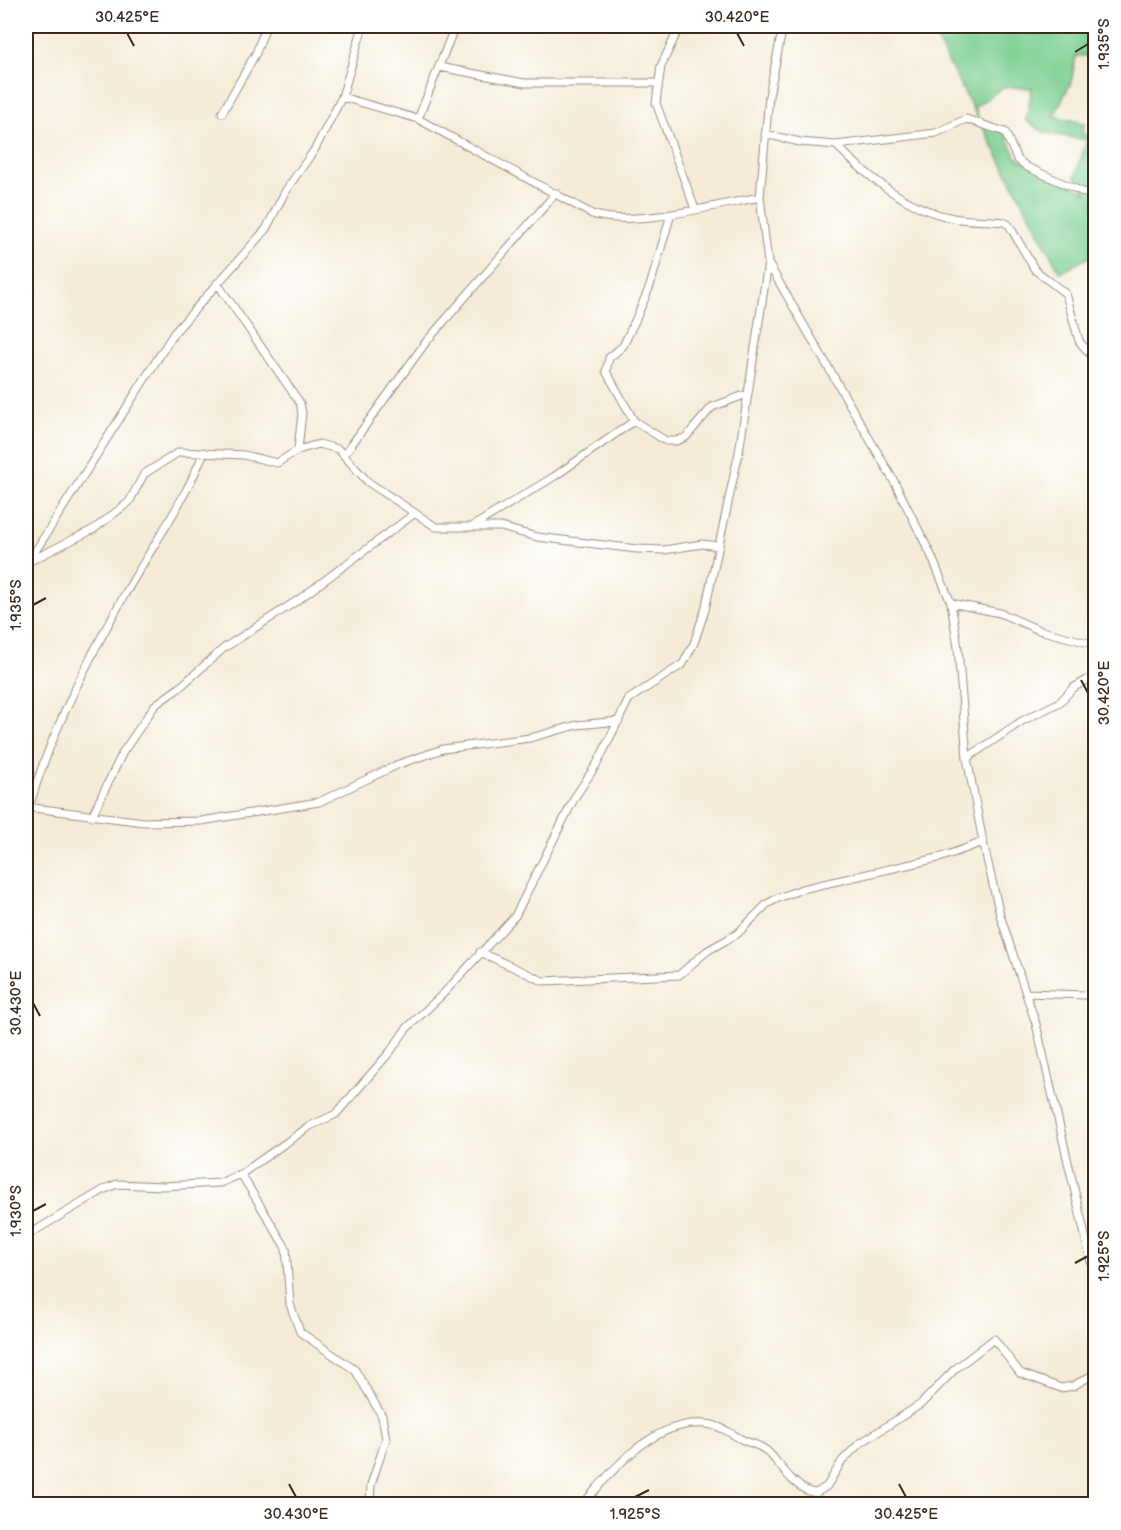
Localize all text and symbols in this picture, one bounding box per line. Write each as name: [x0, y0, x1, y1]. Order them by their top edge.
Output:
text: 30.425°E: [95, 8, 159, 27]
text: 30.420°E: [705, 8, 769, 27]
text: 1.935°S: [1095, 18, 1114, 70]
text: 1.935°S: [7, 579, 26, 631]
text: 30.420°E: [1095, 661, 1114, 725]
text: 30.430°E: [7, 970, 26, 1035]
text: 1.930°S: [7, 1185, 26, 1237]
text: 1.925°S: [1095, 1231, 1114, 1281]
text: 30.430°E: [264, 1505, 329, 1524]
text: 1.925°S: [610, 1505, 660, 1524]
text: 30.425°E: [874, 1505, 938, 1524]

